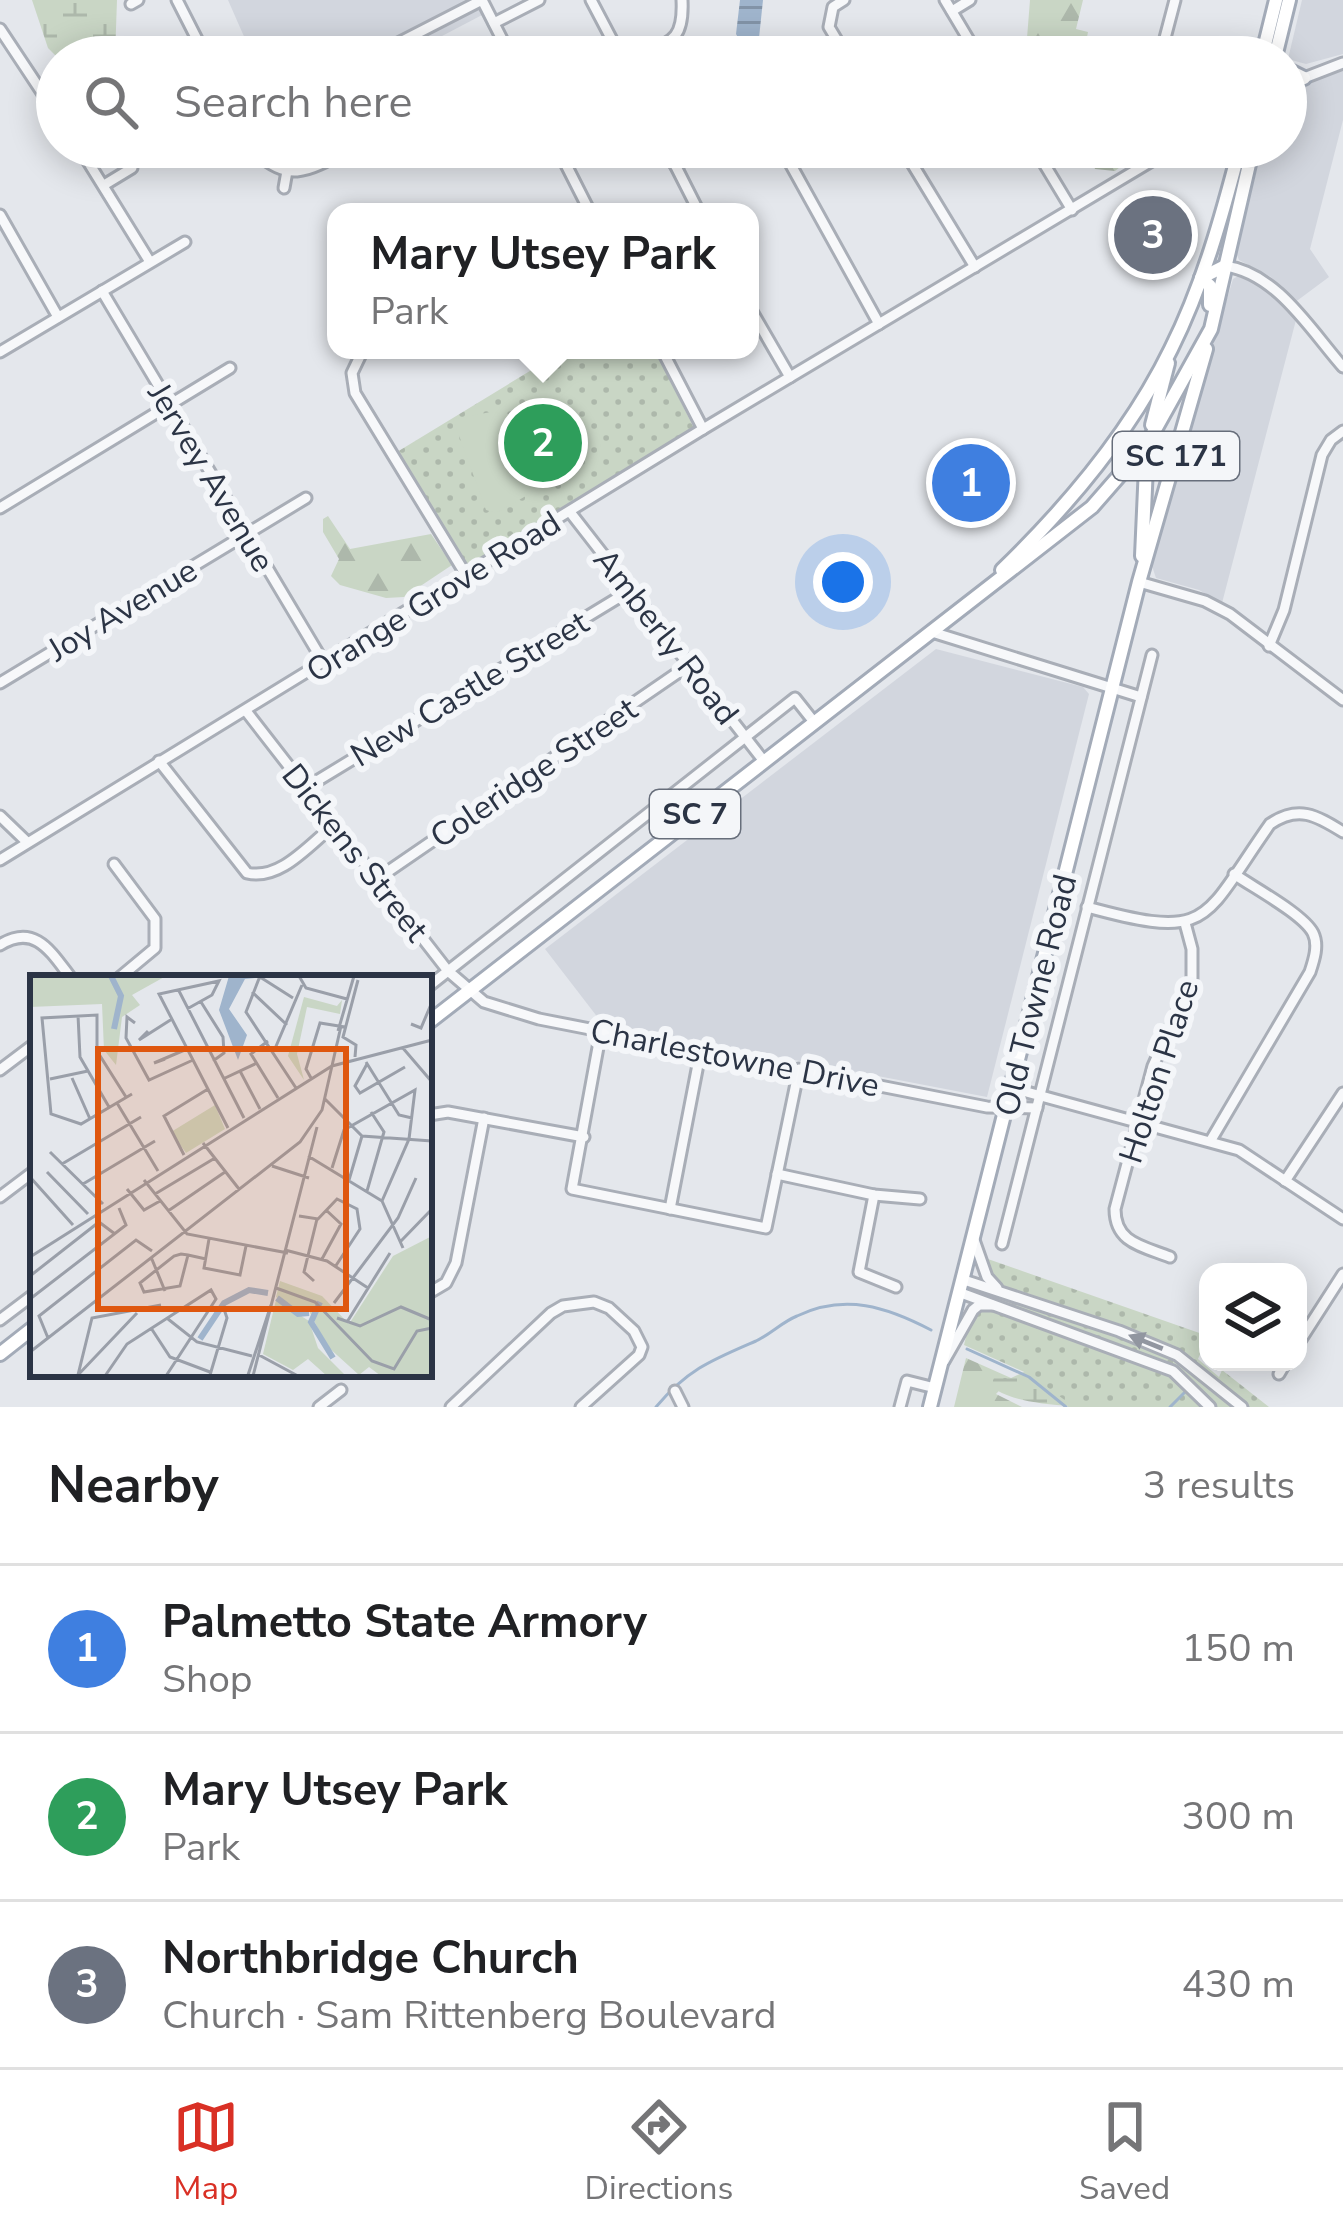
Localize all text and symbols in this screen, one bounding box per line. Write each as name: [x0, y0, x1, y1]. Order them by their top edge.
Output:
search box: [36, 36, 1307, 168]
icon: search: [78, 69, 144, 135]
text: Search here: [174, 72, 413, 133]
pin: 3: [1114, 190, 1192, 280]
popup: [327, 203, 759, 359]
text: Mary Utsey Park: [370, 224, 716, 285]
text: Park: [370, 285, 448, 338]
street label: Jervey Avenue: [136, 374, 285, 581]
pin: 2: [504, 398, 582, 488]
road number: SC 171: [1113, 432, 1239, 480]
pin: 1: [932, 438, 1010, 528]
street label: Orange Grove Road: [298, 501, 569, 694]
street label: Amberly Road: [583, 539, 749, 735]
street label: Joy Avenue: [39, 548, 206, 673]
your location: [813, 552, 873, 612]
street label: New Castle Street: [342, 600, 598, 778]
street label: Coleridge Street: [421, 687, 647, 859]
street label: Dickens Street: [271, 755, 439, 952]
road number: SC 7: [650, 790, 740, 838]
street label: Old Towne Road: [985, 870, 1088, 1121]
street label: Holton Place: [1109, 974, 1210, 1169]
inset map: [30, 975, 432, 1377]
street label: Charlestowne Drive: [586, 1008, 883, 1109]
map controls: [1199, 1263, 1307, 1371]
button: layers: [1199, 1263, 1307, 1371]
one-way arrow: [1128, 1332, 1164, 1351]
text: Nearby: [48, 1450, 219, 1520]
text: 3 results: [1143, 1459, 1295, 1512]
text: Palmetto State Armory: [162, 1592, 647, 1653]
text: 1: [75, 1622, 99, 1675]
text: 150 m: [1181, 1622, 1295, 1675]
text: Shop: [162, 1653, 253, 1706]
text: Mary Utsey Park: [162, 1760, 507, 1821]
text: 2: [75, 1790, 99, 1843]
text: 300 m: [1181, 1790, 1295, 1843]
text: Park: [162, 1821, 240, 1874]
text: Northbridge Church: [162, 1928, 579, 1989]
text: 3: [75, 1958, 99, 2011]
text: 430 m: [1181, 1958, 1295, 2011]
text: Church · Sam Rittenberg Boulevard: [162, 1989, 777, 2042]
tab: Map: [173, 2094, 239, 2211]
tab: Directions: [585, 2094, 733, 2211]
tab: Saved: [1079, 2094, 1170, 2211]

